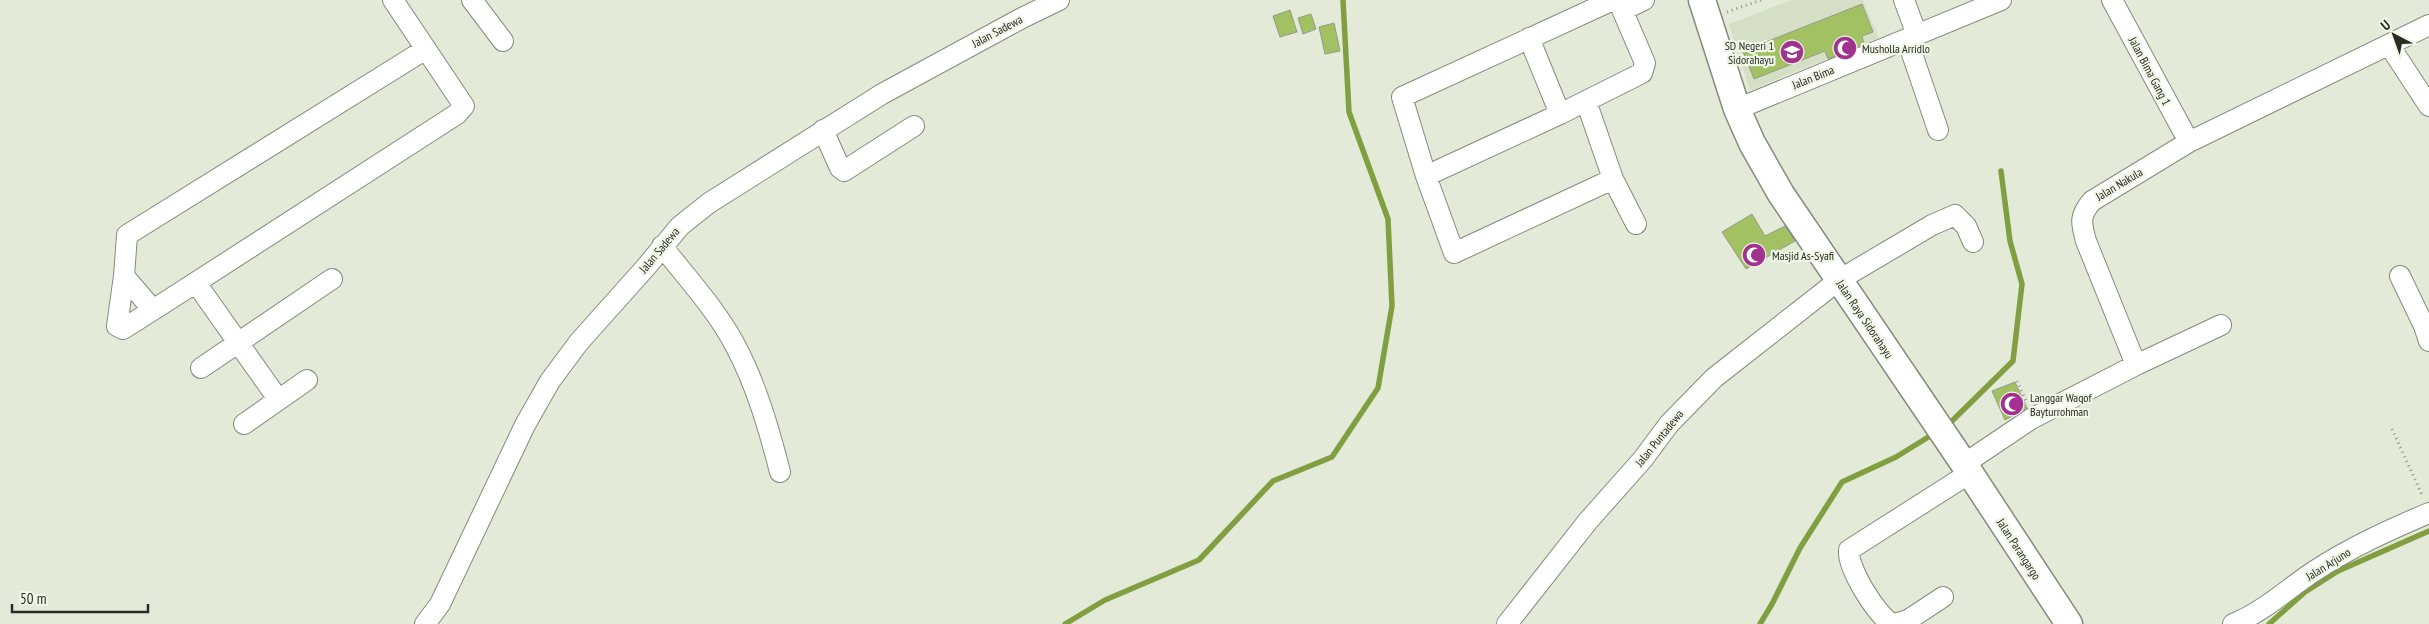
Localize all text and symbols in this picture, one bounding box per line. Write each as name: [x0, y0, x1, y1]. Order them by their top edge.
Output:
north arrow: [2369, 10, 2419, 60]
street label: Jalan Sadewa: [968, 11, 1025, 51]
text: U: [2377, 16, 2394, 34]
street label: Jalan Bima Gang 1: [2125, 33, 2174, 108]
mosque icon: Musholla Arridlo: [1832, 35, 1858, 61]
place label: SD Negeri 1 Sidorahayu: [1725, 38, 1774, 67]
school or university icon: SD Negeri 1 Sidorahayu: [1779, 39, 1805, 65]
place label: Musholla Arridlo: [1862, 41, 1930, 56]
street label: Jalan Bima: [1789, 62, 1836, 93]
street label: Jalan Nakula: [2092, 164, 2145, 204]
street label: Jalan Sadewa: [635, 224, 683, 277]
mosque icon: Masjid As-Syafi: [1741, 242, 1767, 268]
place label: Masjid As-Syafi: [1772, 248, 1834, 263]
street label: Jalan Raya Sidorahayu: [1833, 276, 1897, 361]
place label: Langgar Waqof Bayturrohman: [2030, 390, 2092, 419]
mosque icon: Langgar Waqof Bayturrohman: [1999, 391, 2025, 417]
street label: Jalan Puntadewa: [1631, 406, 1687, 470]
street label: Jalan Parangargo: [1993, 515, 2044, 582]
street label: Jalan Arjuno: [2302, 544, 2353, 584]
scale bar: [12, 582, 149, 614]
text: 50 m: [20, 589, 46, 608]

